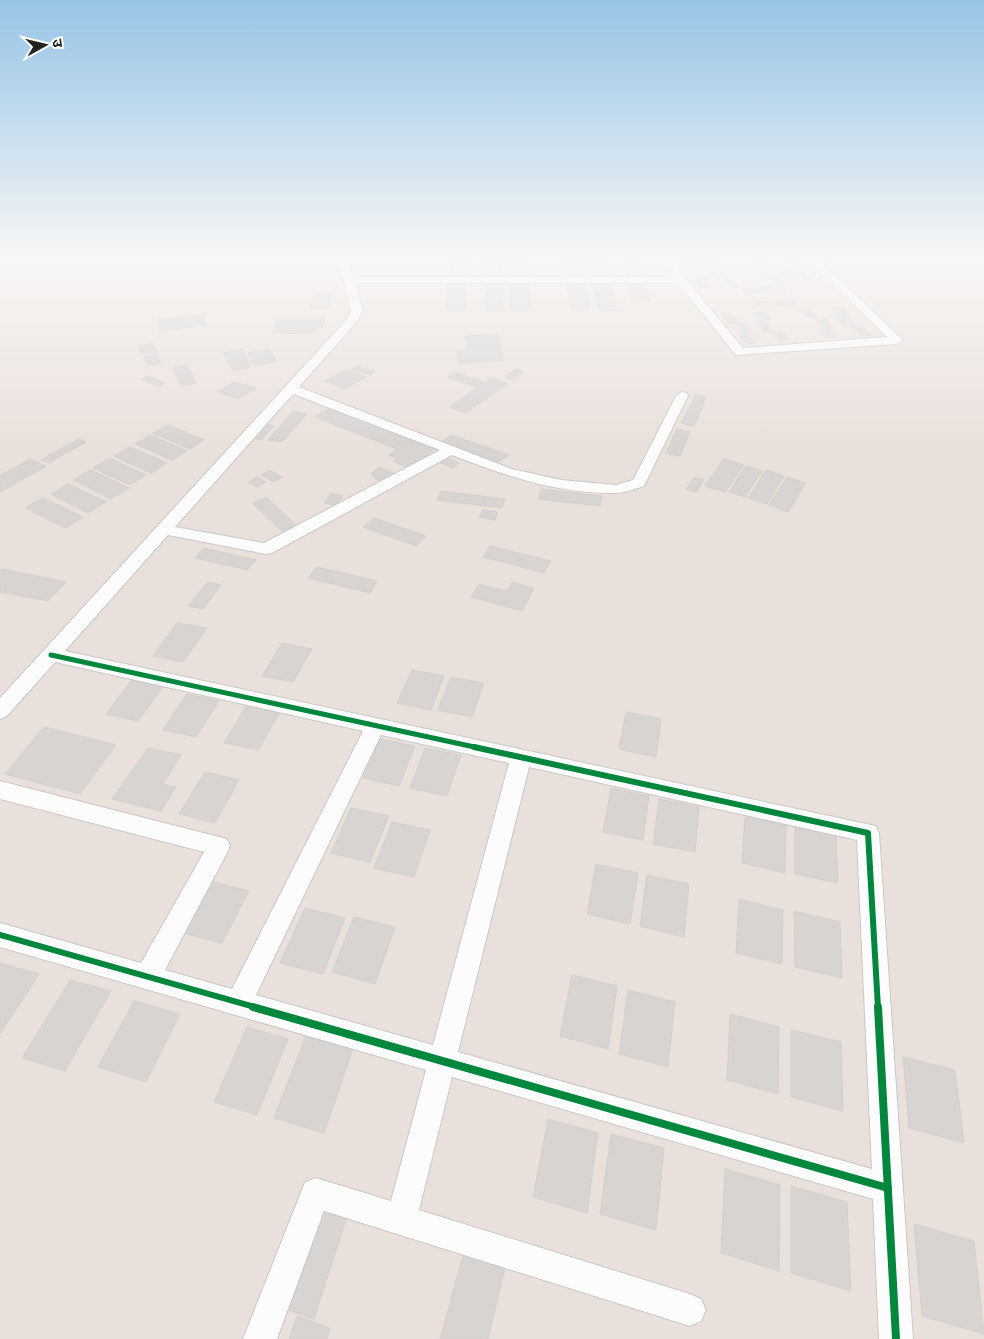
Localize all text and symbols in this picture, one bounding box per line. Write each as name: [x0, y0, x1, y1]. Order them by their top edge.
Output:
north arrow: [20, 20, 70, 70]
text: उ: [48, 38, 67, 49]

